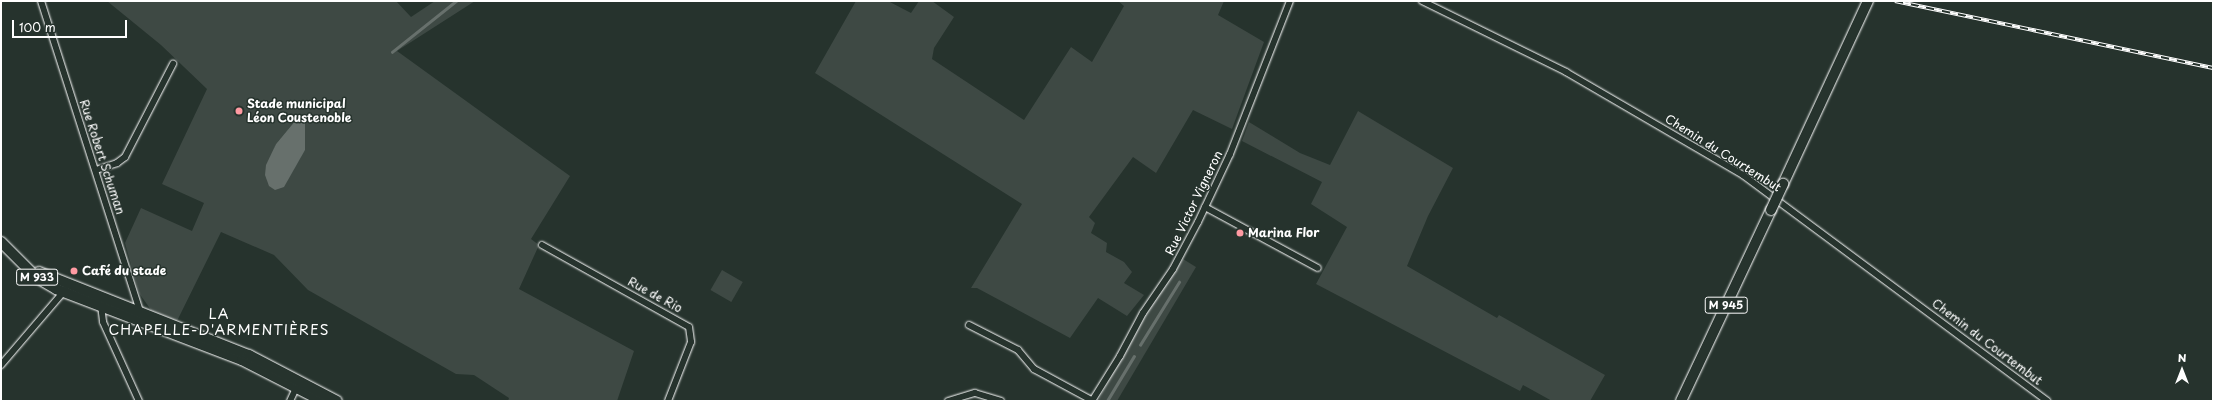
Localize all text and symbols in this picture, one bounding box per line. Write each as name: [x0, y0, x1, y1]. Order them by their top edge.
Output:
scale bar: [14, 12, 129, 38]
text: 100 m: [19, 18, 56, 36]
street label: Rue Robert Schuman: [76, 97, 128, 217]
place label: Stade municipal Léon Coustenoble: [247, 97, 352, 125]
marker: Stade municipal Léon Coustenoble: [234, 106, 244, 116]
street label: Chemin du Courtembut: [1662, 111, 1784, 195]
street label: Rue Victor Vigneron: [1162, 147, 1226, 259]
place label: Marina Flor: [1248, 226, 1320, 240]
marker: Marina Flor: [1235, 228, 1245, 238]
place label: Café du stade: [82, 264, 166, 278]
marker: Café du stade: [69, 266, 79, 276]
road number: M 933: [15, 268, 59, 286]
street label: Rue de Rio: [624, 274, 686, 316]
road number: M 945: [1704, 296, 1748, 314]
street label: Chemin du Courtembut: [1929, 296, 2045, 388]
district label: LA CHAPELLE-D'ARMENTIÈRES: [109, 306, 329, 338]
text: N: [2178, 349, 2186, 366]
north arrow: [2162, 350, 2202, 390]

